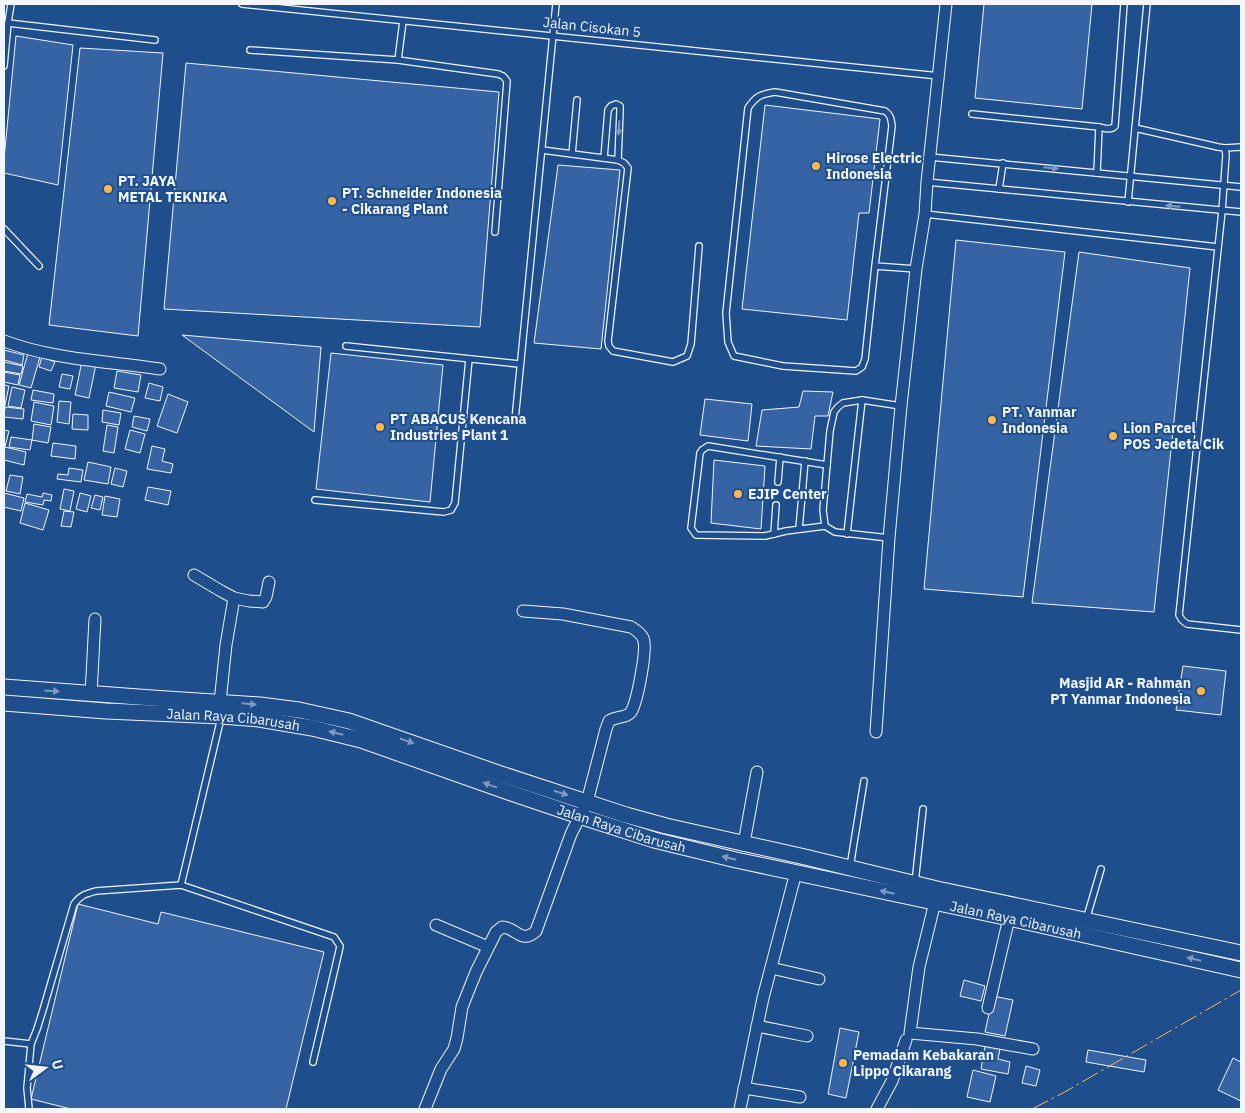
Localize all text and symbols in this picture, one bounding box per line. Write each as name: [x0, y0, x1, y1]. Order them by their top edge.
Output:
street label: Jalan Cisokan 5: [542, 13, 642, 41]
one-way arrow: [615, 120, 623, 136]
place label: Hirose Electric Indonesia: [826, 149, 922, 183]
marker: Hirose Electric Indonesia: [810, 160, 822, 172]
one-way arrow: [1043, 164, 1059, 172]
place label: PT. JAYA METAL TEKNIKA: [118, 172, 228, 206]
marker: PT. JAYA METAL TEKNIKA: [102, 183, 114, 195]
place label: PT. Schneider Indonesia - Cikarang Plant: [342, 184, 502, 218]
marker: PT. Schneider Indonesia - Cikarang Plant: [326, 195, 338, 207]
one-way arrow: [1165, 202, 1181, 210]
place label: PT. Yanmar Indonesia: [1002, 403, 1077, 437]
place label: PT ABACUS Kencana Industries Plant 1: [390, 410, 527, 444]
marker: PT. Yanmar Indonesia: [986, 414, 998, 426]
place label: Lion Parcel POS Jedeta Cik: [1123, 419, 1225, 453]
marker: PT ABACUS Kencana Industries Plant 1: [374, 421, 386, 433]
marker: Lion Parcel POS Jedeta Cik: [1107, 430, 1119, 442]
place label: EJIP Center: [748, 485, 827, 503]
marker: EJIP Center: [732, 488, 744, 500]
place label: Masjid AR - Rahman PT Yanmar Indonesia: [1050, 674, 1191, 708]
marker: Masjid AR - Rahman PT Yanmar Indonesia: [1195, 685, 1207, 697]
one-way arrow: [45, 687, 61, 695]
one-way arrow: [242, 700, 258, 708]
street label: Jalan Raya Cibarusah: [166, 705, 301, 735]
one-way arrow: [328, 729, 343, 737]
one-way arrow: [400, 737, 415, 745]
one-way arrow: [482, 781, 497, 788]
one-way arrow: [553, 790, 568, 798]
street label: Jalan Raya Cibarusah: [555, 800, 688, 856]
one-way arrow: [721, 854, 736, 862]
one-way arrow: [880, 888, 895, 896]
street label: Jalan Raya Cibarusah: [948, 897, 1083, 943]
one-way arrow: [1186, 955, 1201, 963]
north arrow: [20, 1043, 70, 1093]
place label: Pemadam Kebakaran Lippo Cikarang: [853, 1046, 994, 1080]
marker: Pemadam Kebakaran Lippo Cikarang: [837, 1057, 849, 1069]
text: U: [48, 1058, 68, 1072]

